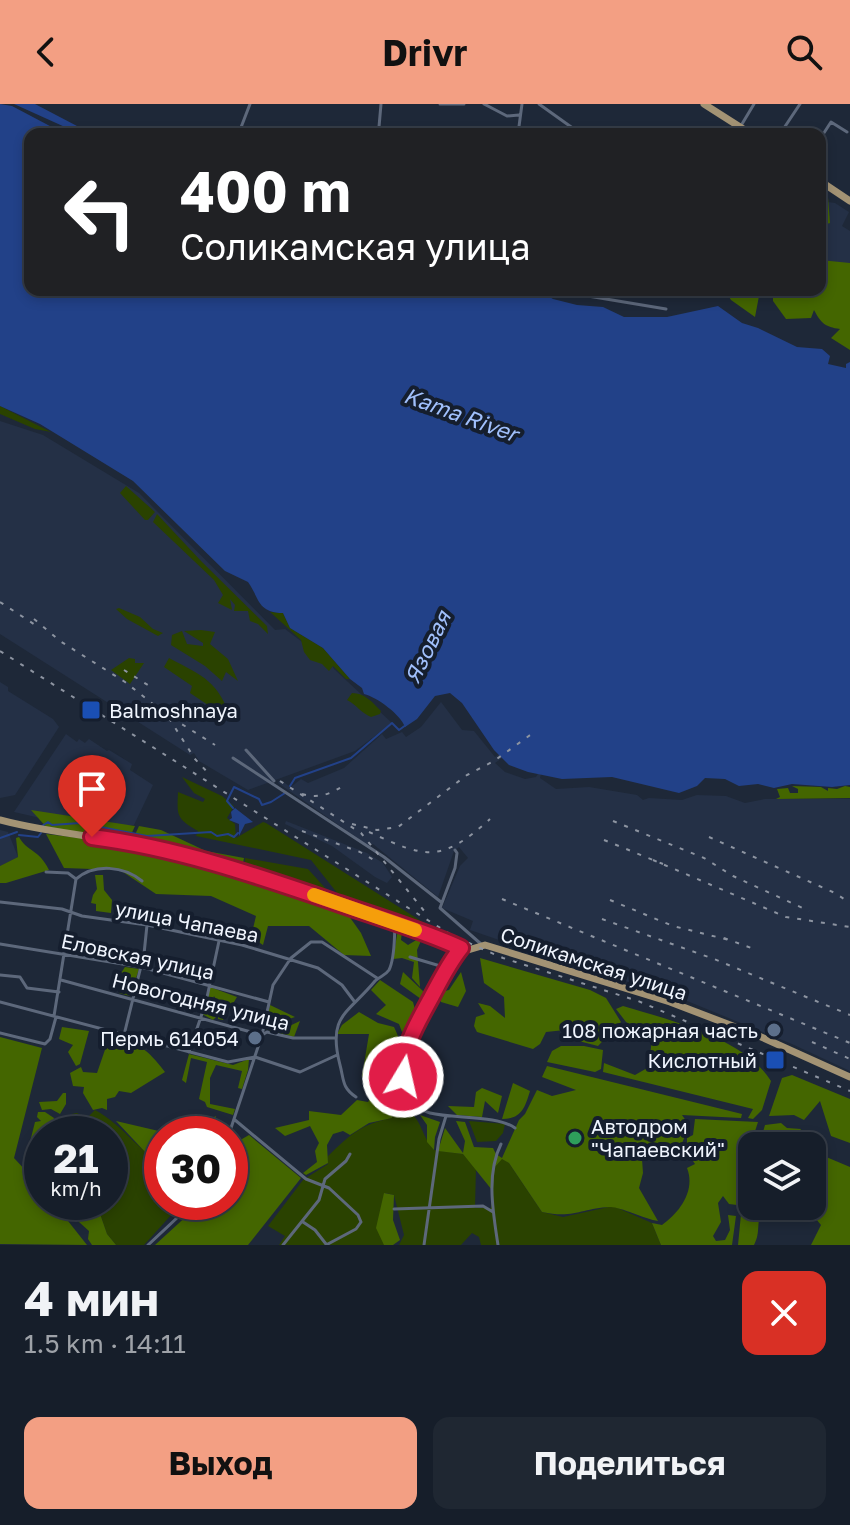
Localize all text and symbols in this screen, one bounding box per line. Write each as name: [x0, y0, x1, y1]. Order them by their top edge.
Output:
icon: back: [24, 30, 68, 74]
icon: search: [782, 30, 826, 74]
text: Drivr: [382, 31, 468, 74]
text: 400 m: [180, 157, 351, 224]
icon: left: [48, 160, 152, 264]
text: Соликамская улица: [180, 225, 531, 268]
water label: Kama River: [401, 381, 525, 448]
water label: Язовая: [398, 605, 457, 688]
place label: Balmoshnaya: [109, 698, 238, 722]
marker: Balmoshnaya: [80, 699, 102, 721]
pin: [58, 755, 126, 837]
icon: arrive: [70, 767, 114, 811]
street label: улица Чапаева: [113, 895, 261, 947]
street label: Соликамская улица: [498, 921, 690, 1005]
street label: Еловская улица: [59, 928, 217, 984]
street label: Новогодняя улица: [110, 967, 292, 1035]
place label: 108 пожарная часть: [562, 1018, 758, 1042]
marker: 108 пожарная часть: [765, 1021, 783, 1039]
place label: Пермь 614054: [100, 1026, 239, 1050]
marker: Пермь 614054: [246, 1029, 264, 1047]
position arrow: [361, 1035, 445, 1119]
place label: Кислотный: [648, 1048, 757, 1072]
marker: Кислотный: [764, 1049, 786, 1071]
place label: Автодром "Чапаевский": [591, 1114, 725, 1161]
speed limit sign: 30: [144, 1116, 248, 1220]
marker: Автодром "Чапаевский": [566, 1129, 584, 1147]
map controls: [738, 1132, 826, 1220]
button: layers: [738, 1132, 826, 1220]
text: 21: [54, 1134, 99, 1182]
text: km/h: [51, 1176, 101, 1200]
text: 4 мин: [24, 1269, 159, 1327]
button: close: [742, 1271, 826, 1355]
text: 1.5 km · 14:11: [24, 1328, 186, 1359]
button: Выход: [24, 1417, 417, 1509]
button: Поделиться: [433, 1417, 826, 1509]

